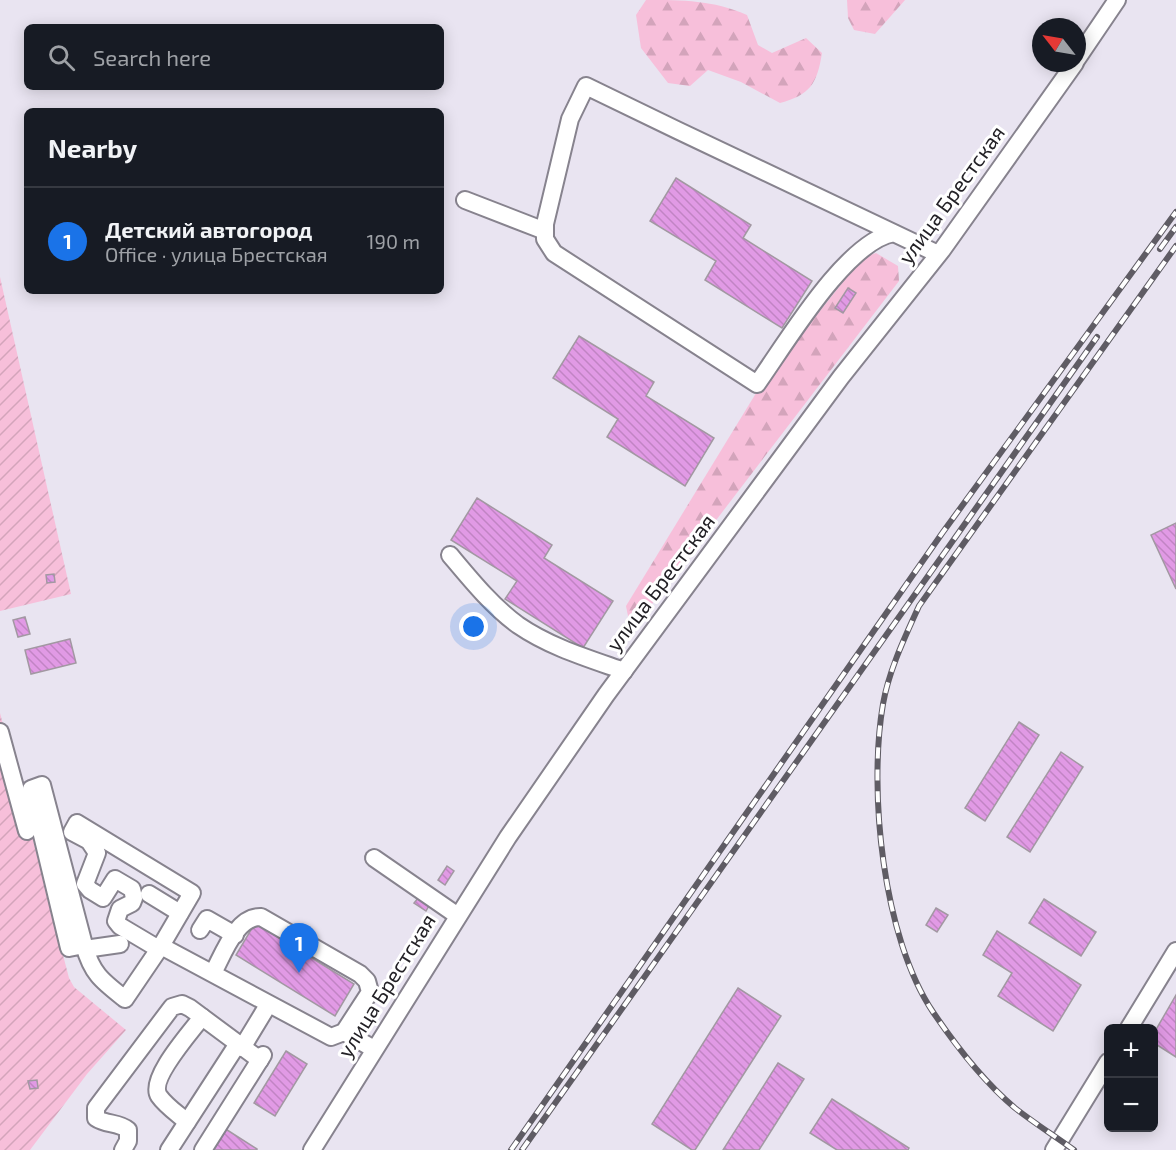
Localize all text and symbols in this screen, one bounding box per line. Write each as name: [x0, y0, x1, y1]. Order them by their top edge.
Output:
north arrow: [1032, 18, 1086, 72]
search box: [24, 24, 444, 90]
icon: search: [45, 41, 78, 74]
text: Search here: [93, 44, 211, 70]
street label: улица Брестская: [892, 120, 1010, 269]
text: Nearby: [48, 132, 137, 163]
text: Детский автогород: [105, 216, 312, 242]
text: 1: [63, 229, 72, 253]
text: 190 m: [367, 229, 420, 253]
text: Office · улица Брестская: [105, 242, 328, 266]
street label: улица Брестская: [600, 509, 720, 656]
your location: [459, 612, 488, 641]
street label: улица Брестская: [332, 909, 441, 1062]
pin: 1: [280, 924, 318, 973]
map controls: [1104, 1024, 1158, 1132]
button: +: [1104, 1024, 1158, 1078]
button: −: [1104, 1078, 1158, 1132]

